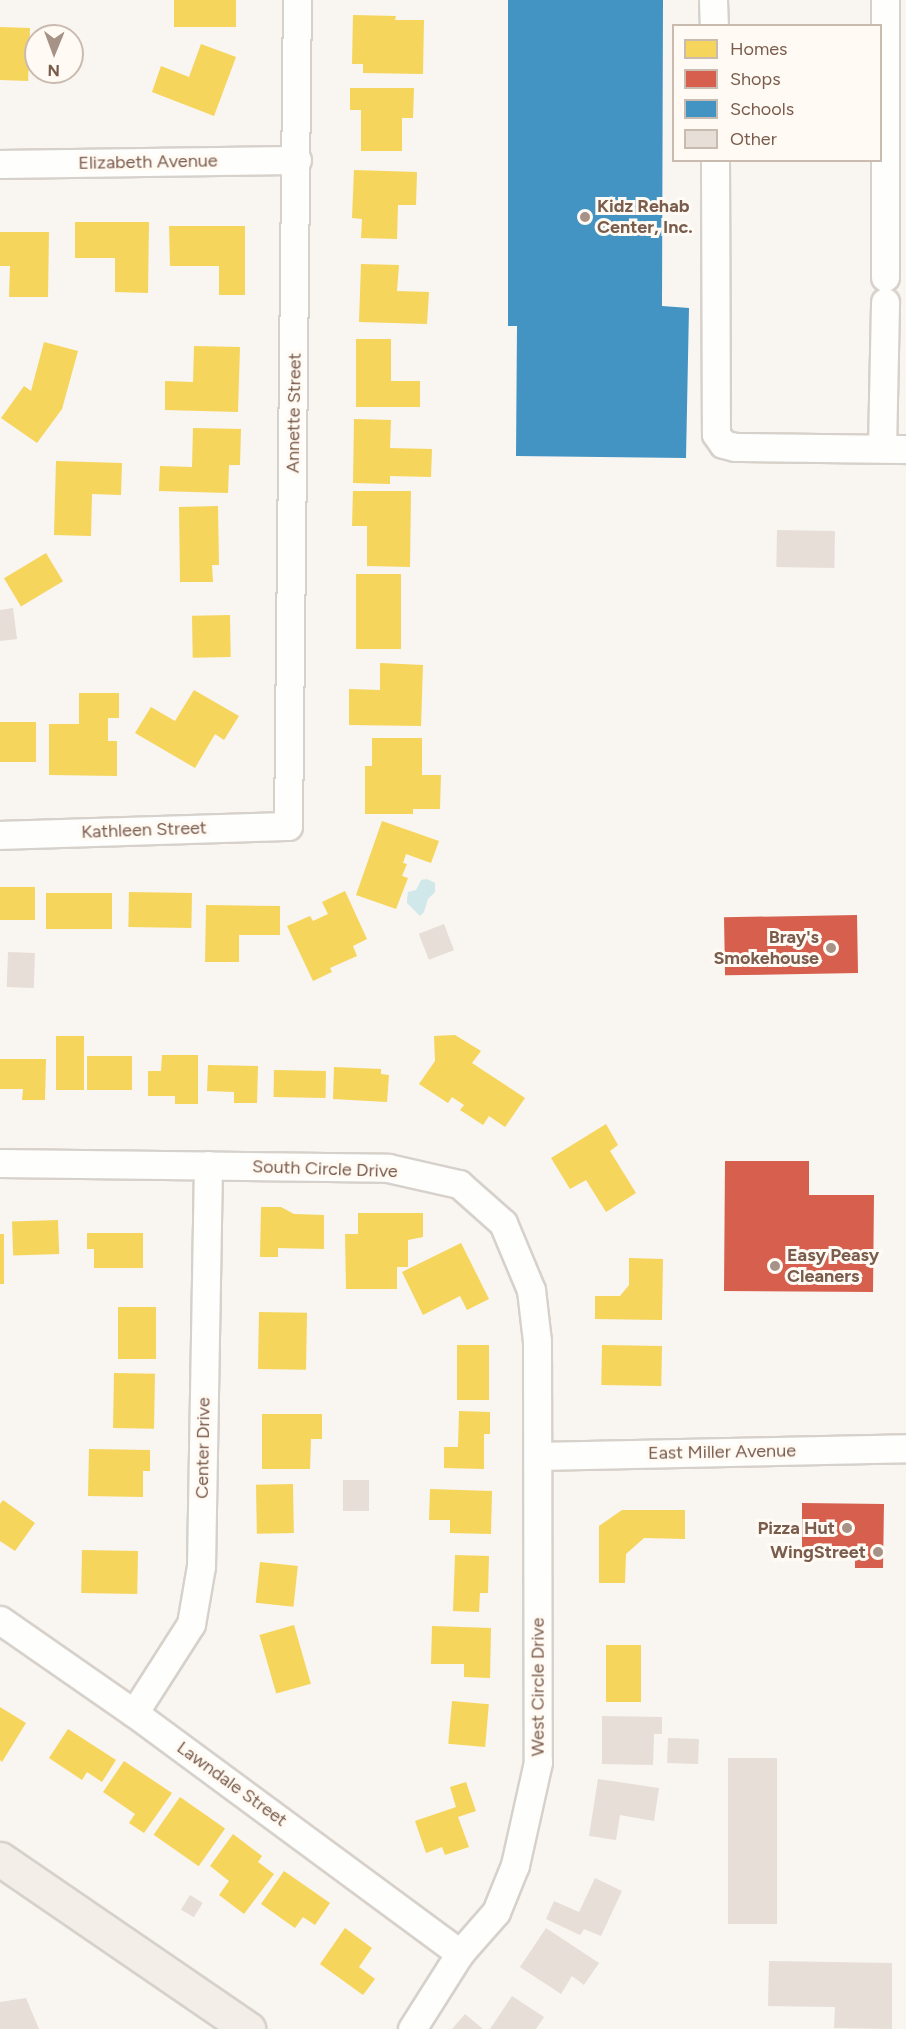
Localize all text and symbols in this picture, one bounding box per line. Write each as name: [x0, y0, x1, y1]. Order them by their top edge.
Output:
north arrow: [24, 24, 84, 84]
legend: [672, 24, 882, 162]
text: Homes: [730, 38, 788, 60]
text: N: [47, 61, 60, 80]
text: Shops: [730, 68, 781, 90]
text: Schools: [730, 98, 794, 120]
text: Other: [730, 128, 777, 150]
street label: Elizabeth Avenue: [78, 150, 218, 174]
place label: Kidz Rehab Center, Inc.: [597, 196, 693, 238]
marker: Kidz Rehab Center, Inc.: [578, 210, 592, 224]
street label: Annette Street: [282, 353, 306, 473]
street label: Kathleen Street: [81, 817, 207, 843]
place label: Bray's Smokehouse: [713, 927, 819, 970]
marker: Bray's Smokehouse: [824, 941, 838, 955]
street label: South Circle Drive: [252, 1156, 398, 1182]
place label: Easy Peasy Cleaners: [787, 1245, 879, 1288]
marker: Easy Peasy Cleaners: [768, 1259, 782, 1273]
street label: Center Drive: [191, 1397, 215, 1499]
street label: East Miller Avenue: [648, 1440, 796, 1464]
place label: Pizza Hut: [757, 1517, 835, 1539]
marker: Pizza Hut: [840, 1521, 854, 1535]
place label: WingStreet: [770, 1541, 866, 1563]
marker: WingStreet: [871, 1545, 885, 1559]
street label: West Circle Drive: [527, 1618, 549, 1756]
street label: Lawndale Street: [173, 1737, 291, 1831]

